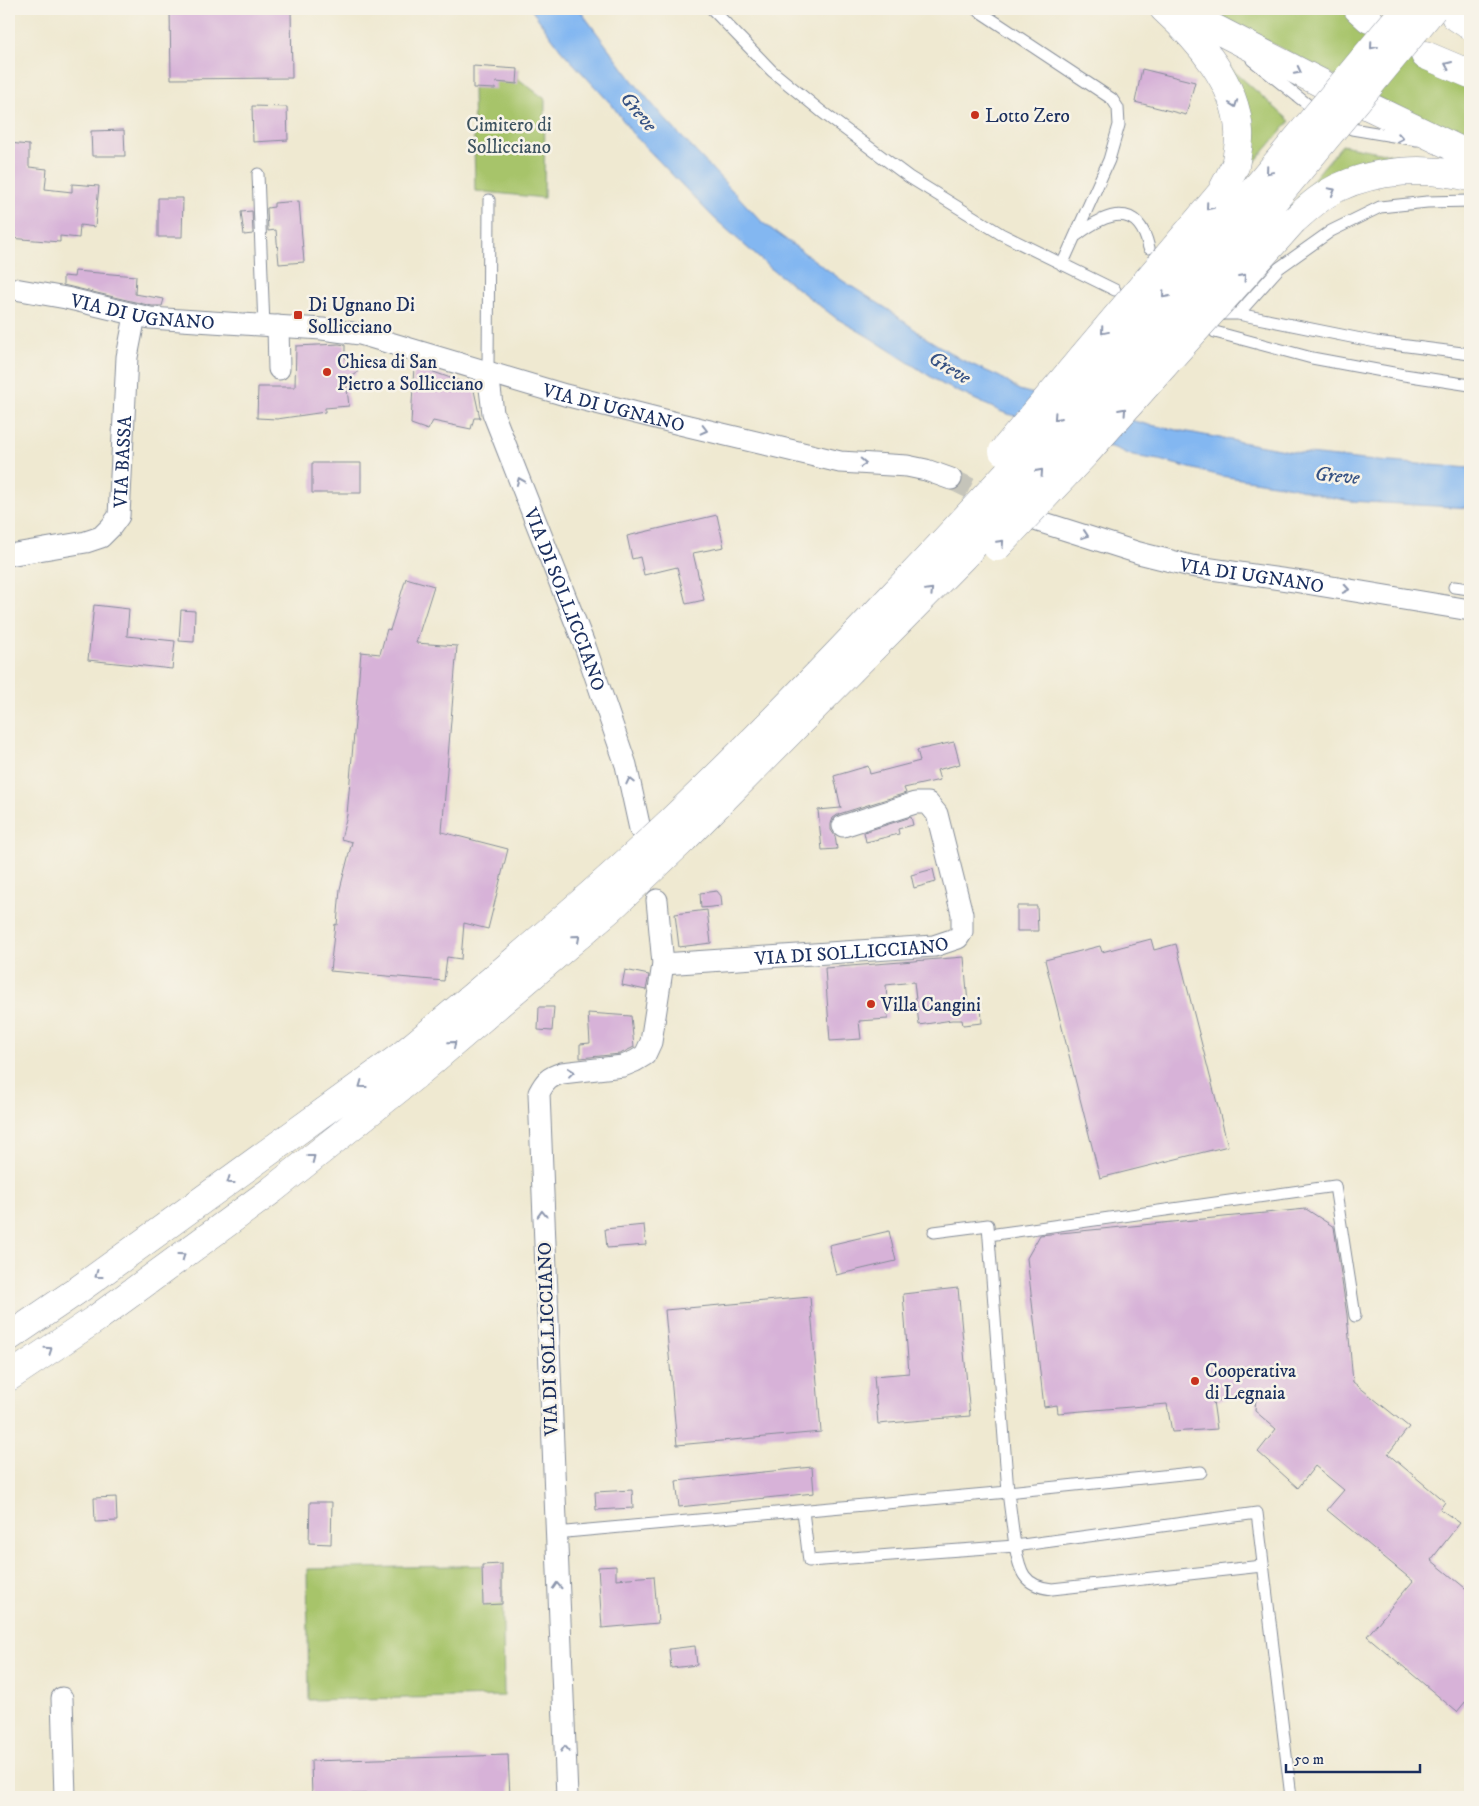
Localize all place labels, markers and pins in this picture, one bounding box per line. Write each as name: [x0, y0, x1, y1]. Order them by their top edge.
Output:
place label: Lotto Zero: [985, 105, 1070, 128]
marker: Lotto Zero: [969, 109, 981, 121]
place label: Di Ugnano Di Sollicciano: [308, 294, 415, 339]
marker: Di Ugnano Di Sollicciano: [292, 309, 304, 321]
place label: Chiesa di San Pietro a Sollicciano: [337, 351, 483, 396]
marker: Chiesa di San Pietro a Sollicciano: [321, 366, 333, 378]
place label: Villa Cangini: [880, 994, 981, 1017]
marker: Villa Cangini: [865, 998, 877, 1010]
place label: Cooperativa di Legnaia: [1205, 1360, 1296, 1405]
marker: Cooperativa di Legnaia: [1189, 1375, 1201, 1387]

